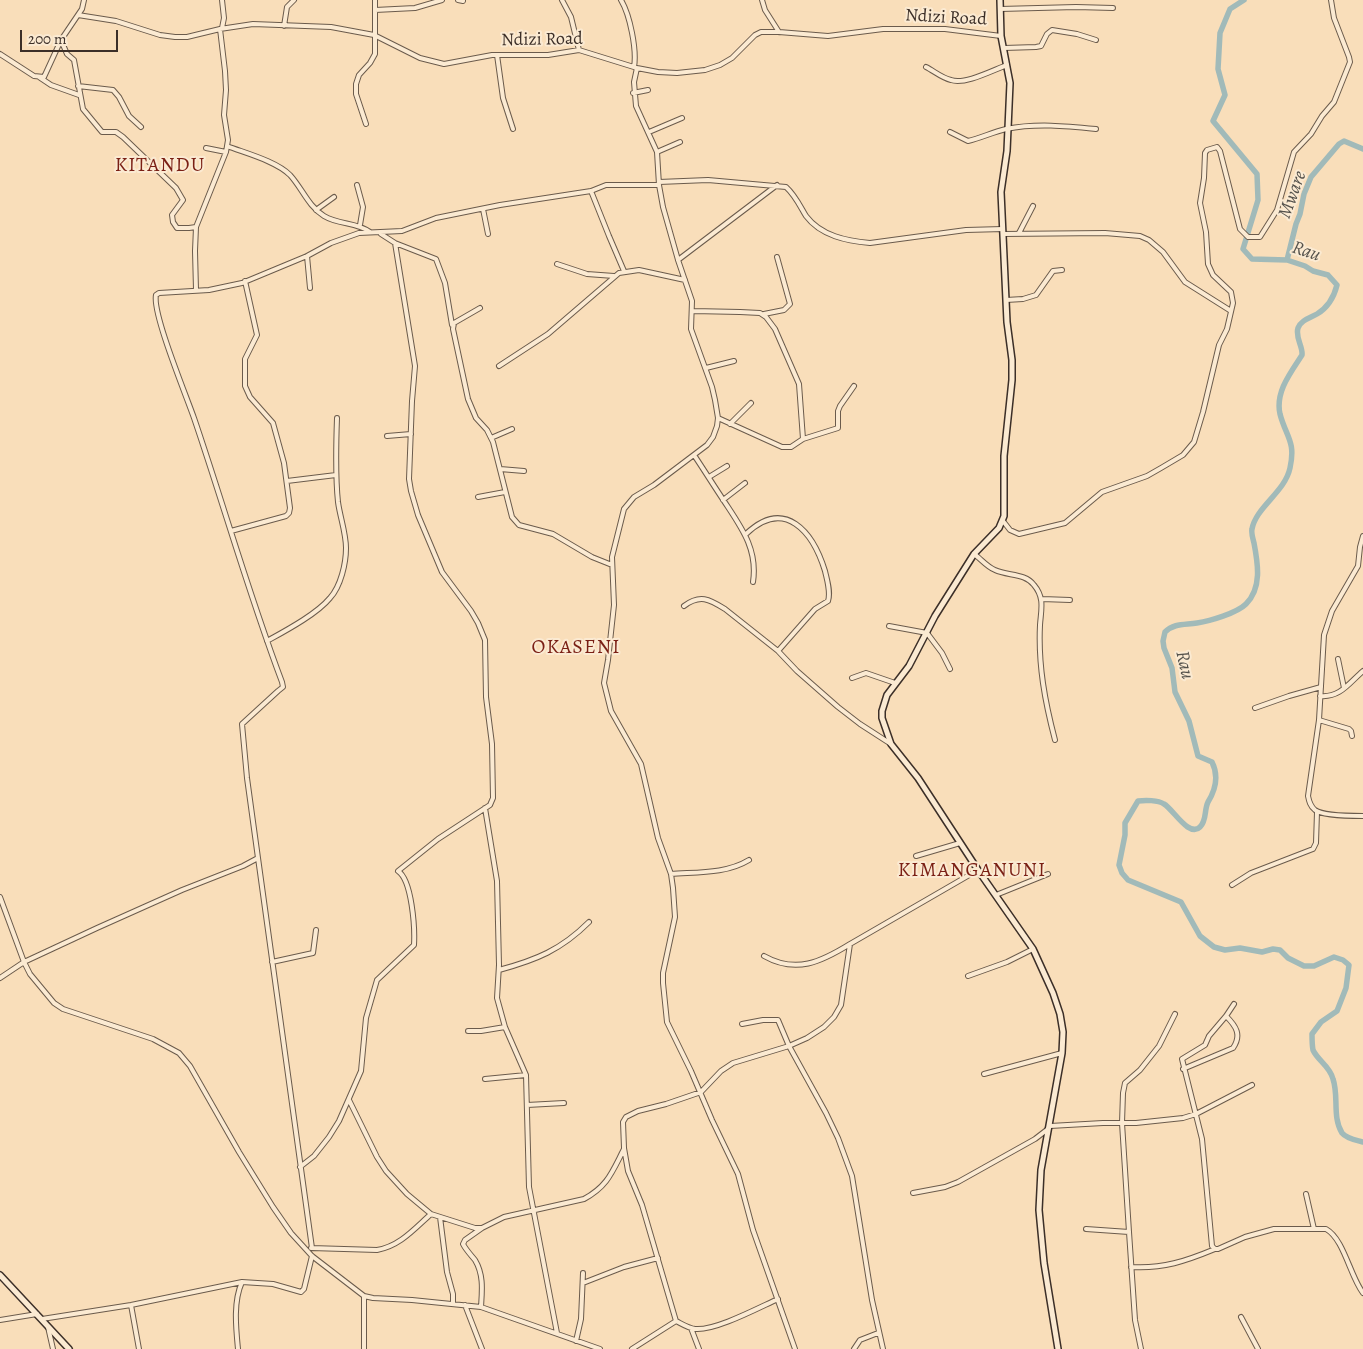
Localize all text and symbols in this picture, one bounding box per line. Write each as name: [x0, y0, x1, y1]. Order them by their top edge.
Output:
street label: Ndizi Road: [905, 5, 987, 31]
scale bar: [22, 20, 120, 52]
street label: Ndizi Road: [501, 28, 583, 52]
text: 200 m: [28, 29, 67, 49]
district label: KITANDU: [114, 154, 206, 178]
water label: Mware: [1274, 168, 1312, 222]
water label: Rau: [1289, 237, 1323, 267]
district label: OKASENI: [531, 636, 621, 660]
water label: Rau: [1170, 649, 1198, 681]
district label: KIMANGANUNI: [896, 859, 1048, 883]

